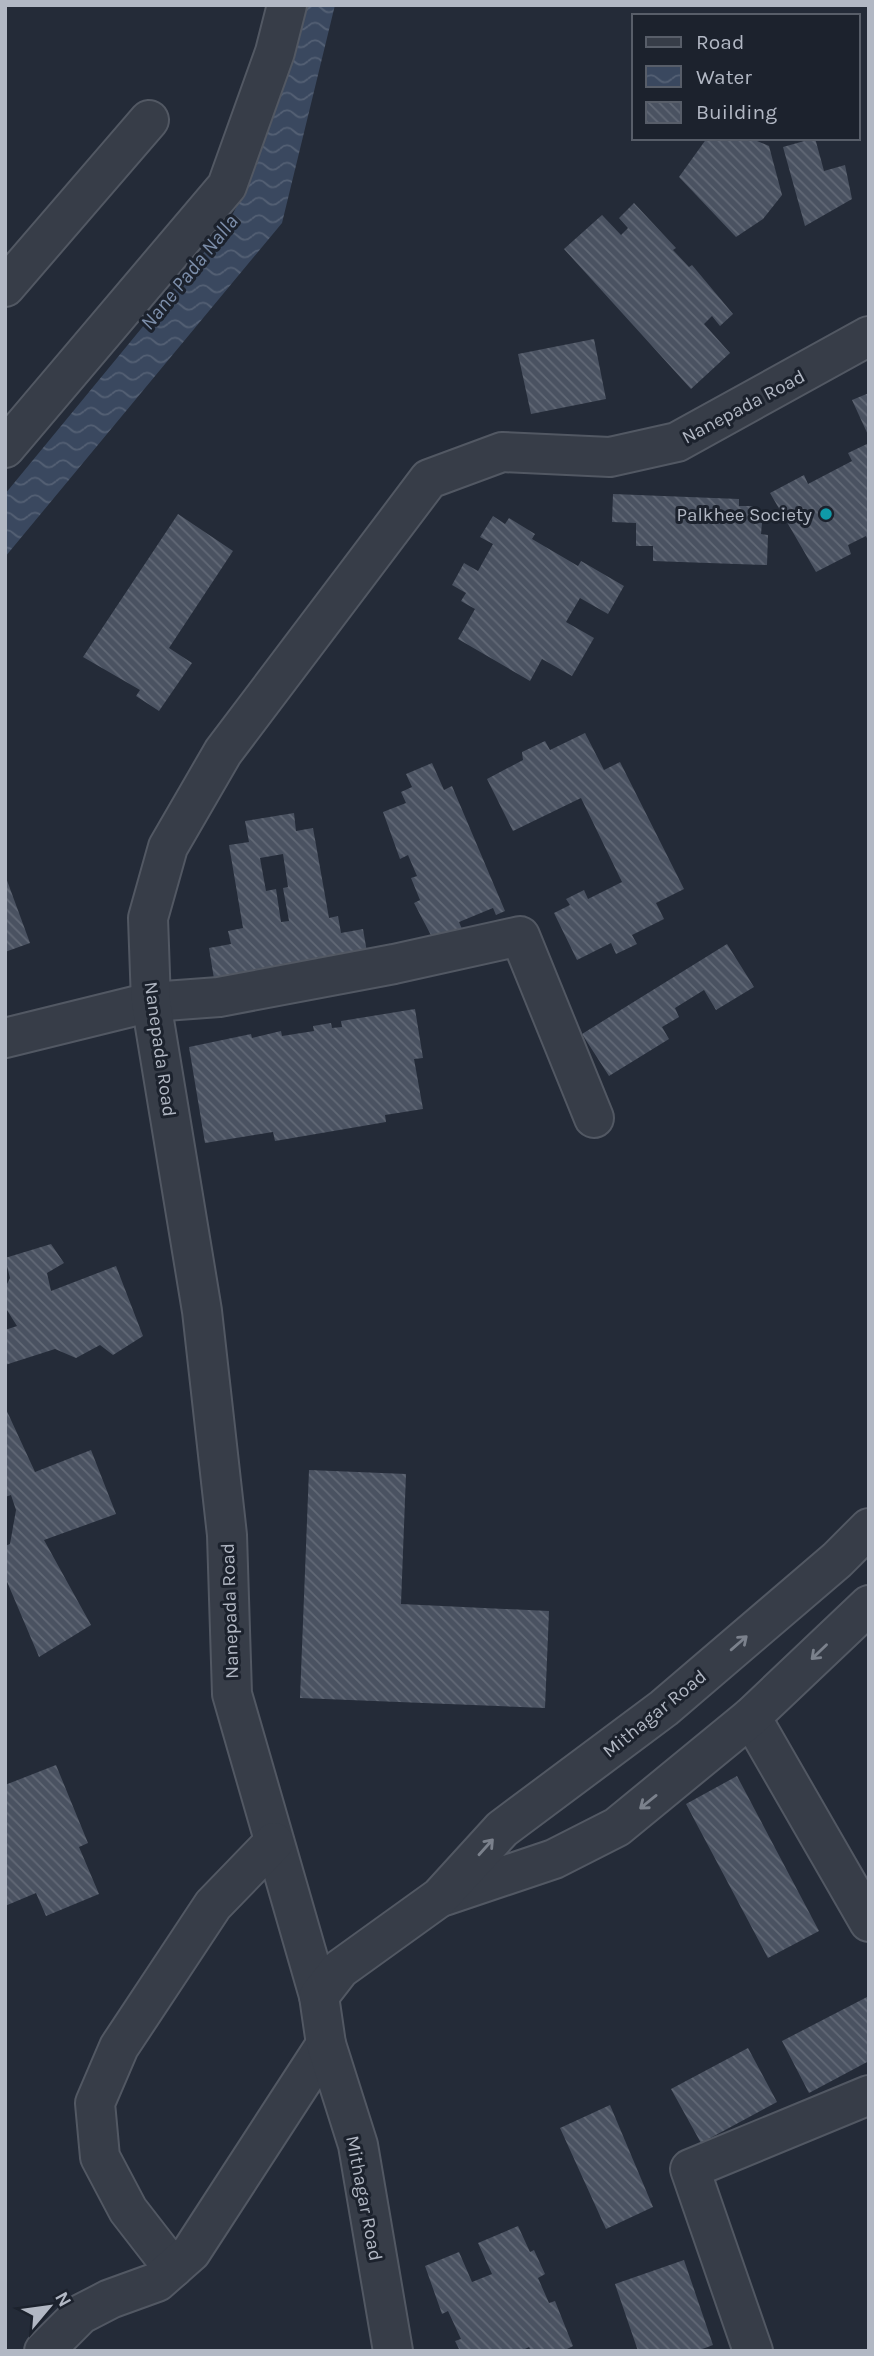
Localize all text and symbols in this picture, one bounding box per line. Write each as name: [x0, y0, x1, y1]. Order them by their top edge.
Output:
legend: [632, 14, 860, 140]
text: Road: [696, 30, 744, 54]
text: Water: [696, 65, 752, 89]
text: Building: [696, 100, 777, 124]
water label: Nane Pada Nalla: [135, 210, 243, 334]
street label: Nanepada Road: [678, 365, 809, 449]
place label: Palkhee Society: [676, 504, 812, 526]
marker: Palkhee Society: [818, 506, 834, 522]
street label: Nanepada Road: [140, 980, 180, 1118]
street label: Nanepada Road: [217, 1543, 243, 1679]
one-way arrow: [730, 1635, 748, 1651]
one-way arrow: [811, 1644, 828, 1661]
street label: Mithagar Road: [598, 1665, 711, 1762]
one-way arrow: [639, 1794, 657, 1809]
one-way arrow: [477, 1839, 494, 1856]
street label: Mithagar Road: [341, 2134, 387, 2263]
north arrow: [14, 2272, 84, 2342]
text: N: [50, 2288, 76, 2311]

